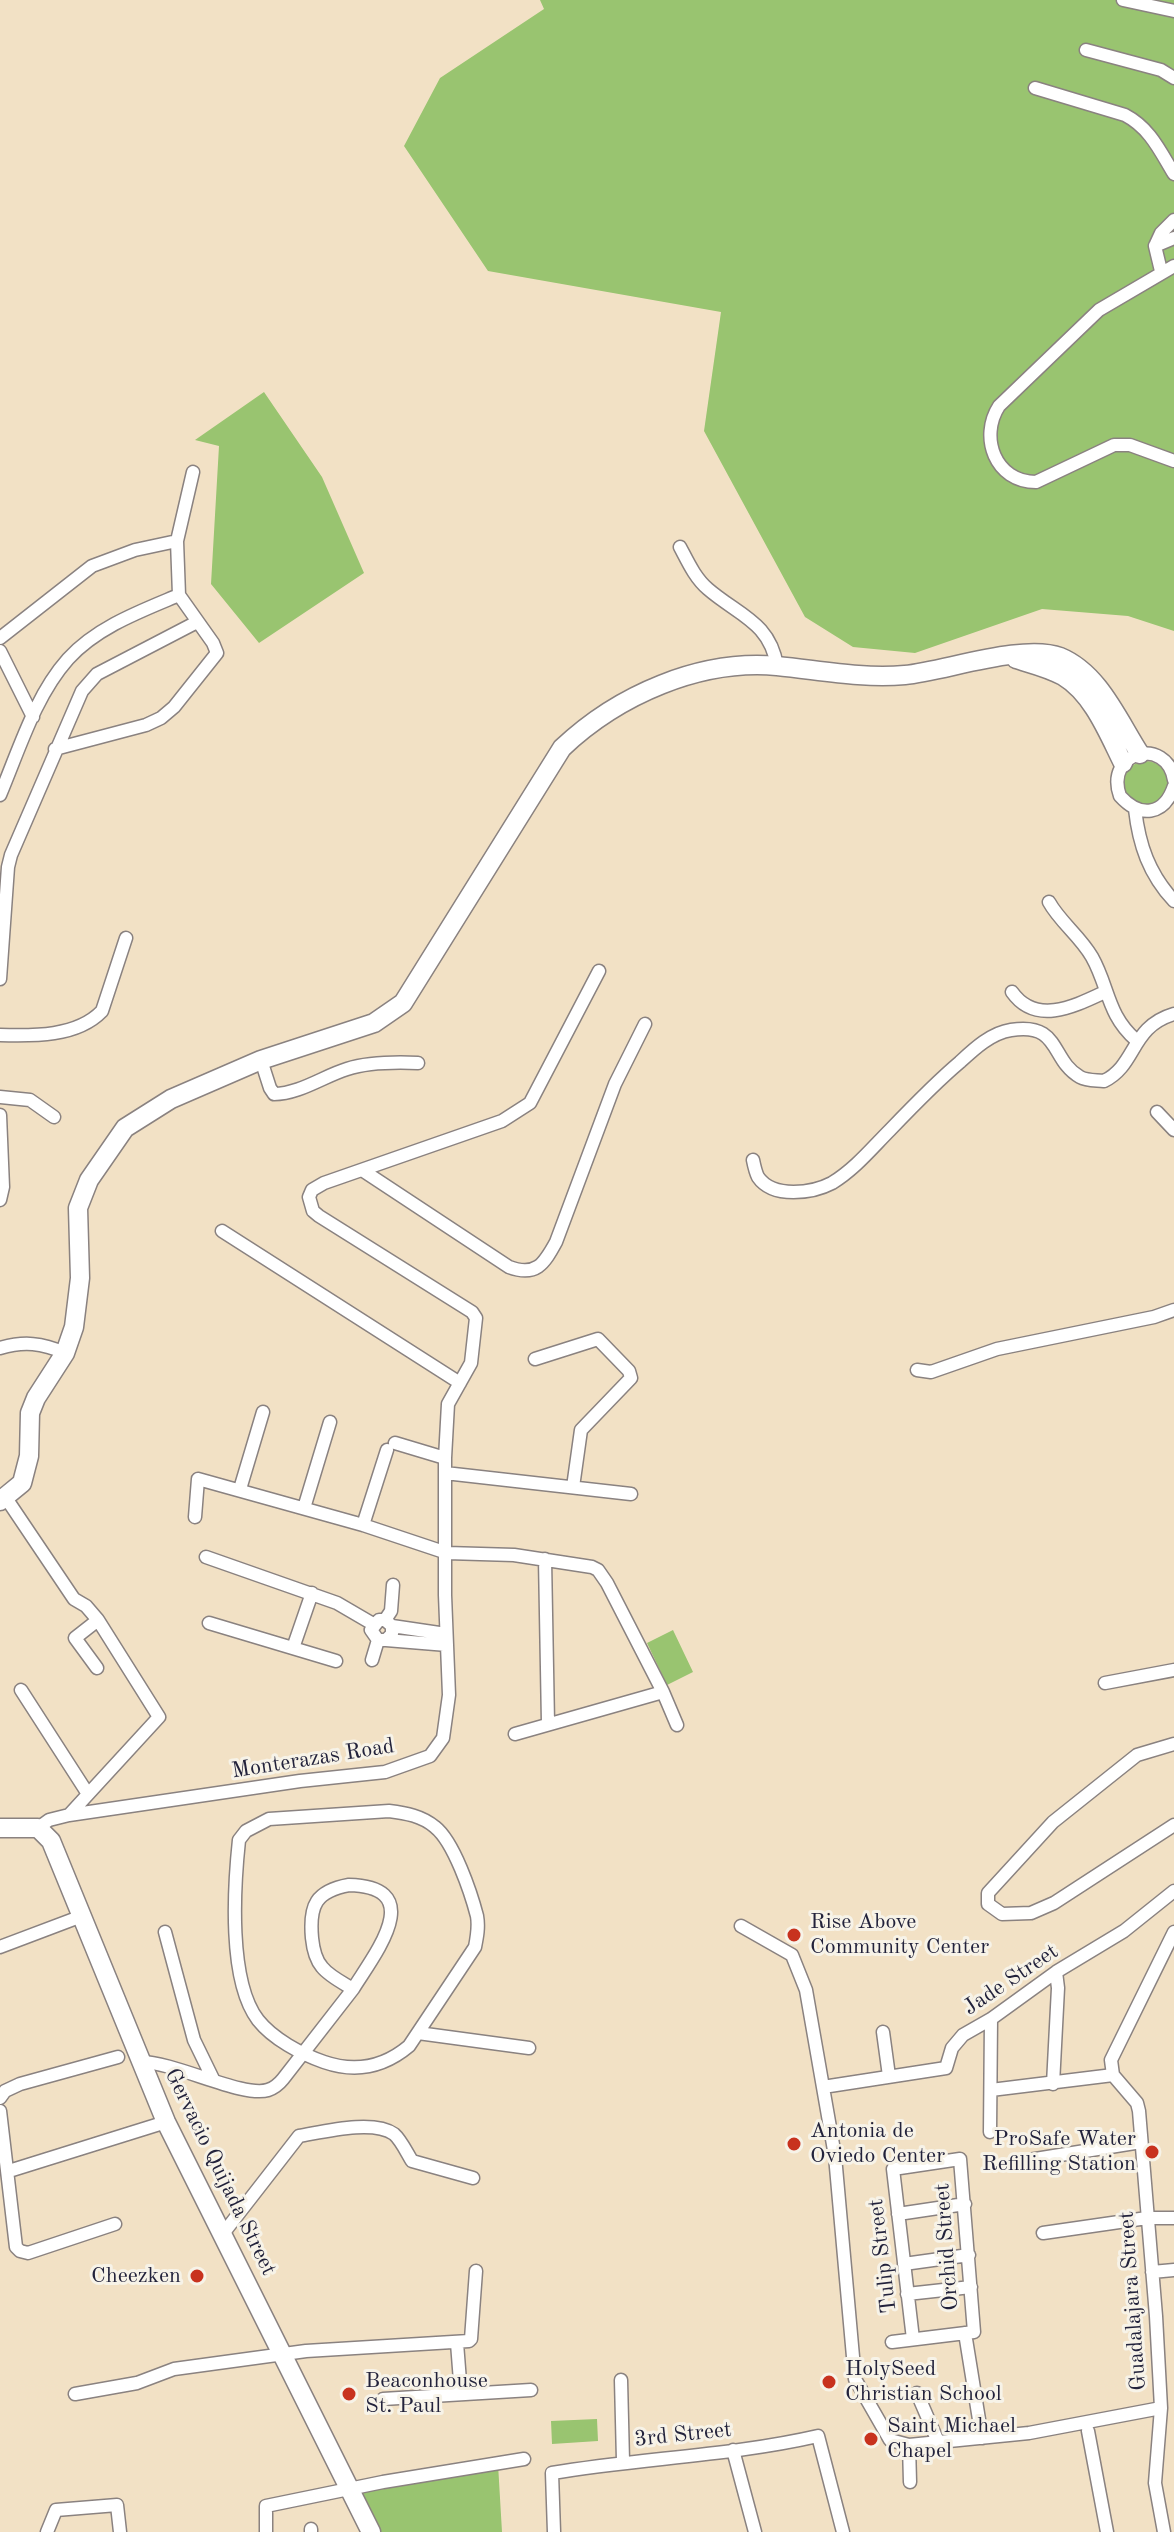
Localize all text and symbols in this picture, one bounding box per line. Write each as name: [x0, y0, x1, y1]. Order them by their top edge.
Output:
street label: Monterazas Road: [230, 1733, 396, 1785]
place label: Rise Above Community Center: [810, 1909, 989, 1960]
marker: Rise Above Community Center: [785, 1926, 803, 1944]
street label: Jade Street: [959, 1939, 1063, 2021]
street label: Gervacio Quijada Street: [158, 2064, 282, 2280]
place label: Antonia de Oviedo Center: [810, 2118, 945, 2170]
place label: ProSafe Water Refilling Station: [982, 2126, 1136, 2178]
marker: Antonia de Oviedo Center: [785, 2135, 803, 2153]
marker: ProSafe Water Refilling Station: [1143, 2143, 1161, 2161]
street label: Orchid Street: [929, 2182, 965, 2312]
street label: Tulip Street: [863, 2197, 903, 2315]
street label: Guadalajara Street: [1114, 2210, 1152, 2392]
place label: Cheezken: [91, 2263, 181, 2289]
marker: Cheezken: [188, 2267, 206, 2285]
place label: HolySeed Christian School: [845, 2356, 1002, 2408]
place label: Beaconhouse St. Paul: [365, 2368, 488, 2420]
marker: HolySeed Christian School: [820, 2373, 838, 2391]
marker: Beaconhouse St. Paul: [340, 2385, 358, 2403]
place label: Saint Michael Chapel: [887, 2413, 1016, 2464]
street label: 3rd Street: [633, 2417, 733, 2453]
marker: Saint Michael Chapel: [862, 2430, 880, 2448]

